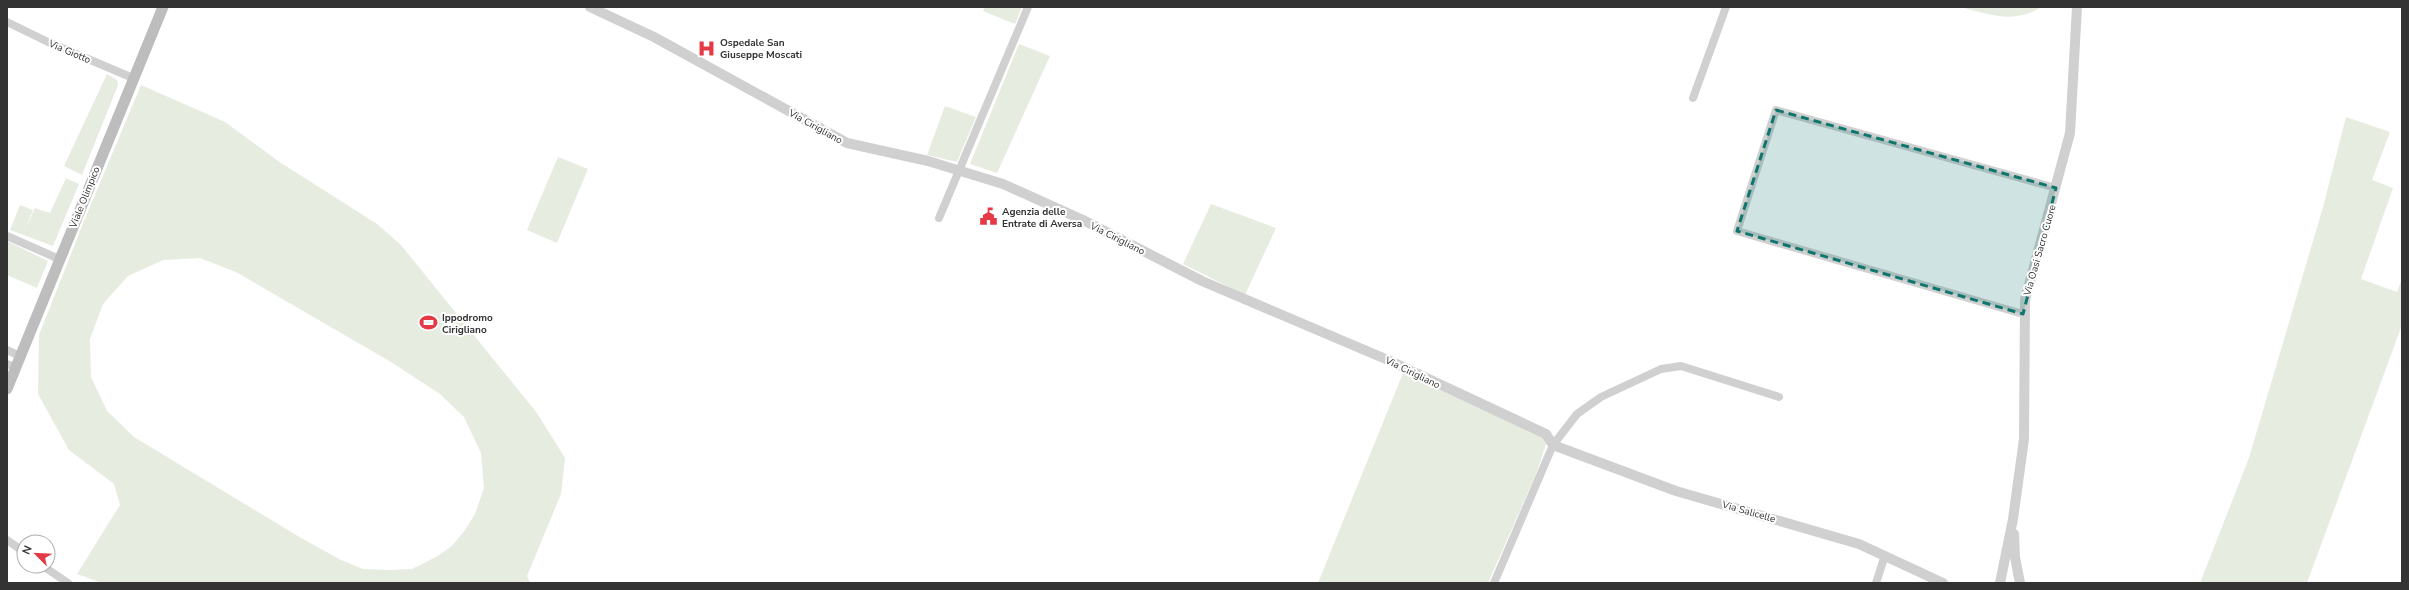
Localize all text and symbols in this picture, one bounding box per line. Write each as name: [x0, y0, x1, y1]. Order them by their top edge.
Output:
street label: Via Giotto: [45, 36, 93, 67]
place label: Ospedale San Giuseppe Moscati: [720, 36, 802, 62]
hospital icon: Ospedale San Giuseppe Moscati: [697, 38, 717, 58]
street label: Via Cirigliano: [785, 106, 845, 148]
street label: Viale Olimpico: [66, 164, 104, 231]
street label: Via Oasi Sacro Cuore: [2020, 203, 2060, 298]
place label: Agenzia delle Entrate di Aversa: [1002, 205, 1082, 231]
public building icon: Agenzia delle Entrate di Aversa: [979, 207, 999, 227]
street label: Via Cirigliano: [1087, 219, 1148, 259]
place label: Ippodromo Cirigliano: [442, 311, 493, 337]
sports icon: Ippodromo Cirigliano: [419, 313, 439, 333]
street label: Via Cirigliano: [1382, 353, 1443, 392]
street label: Via Salicelle: [1719, 497, 1777, 526]
north arrow: [16, 534, 56, 574]
text: N: [19, 543, 36, 557]

